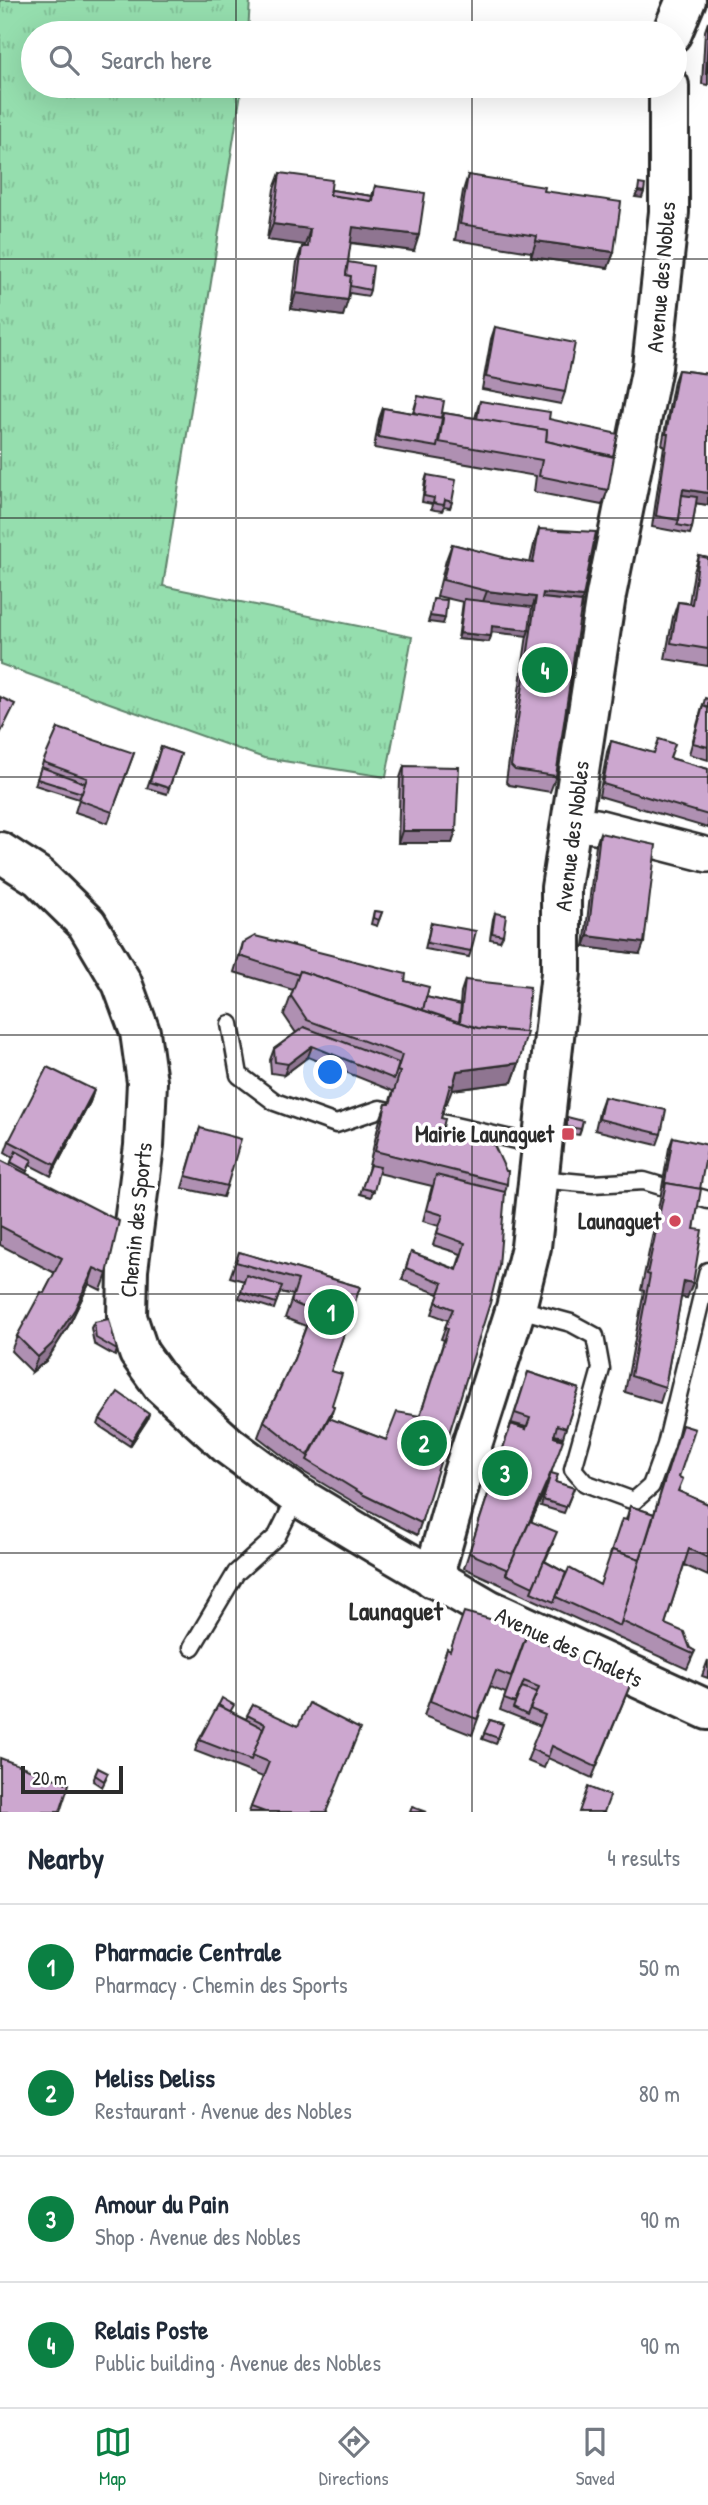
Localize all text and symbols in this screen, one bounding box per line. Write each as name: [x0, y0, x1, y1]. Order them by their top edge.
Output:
search box: [21, 21, 687, 98]
icon: search: [45, 41, 83, 79]
text: Search here: [101, 42, 212, 77]
street label: Avenue des Nobles: [638, 200, 683, 354]
pin: 4: [522, 644, 568, 696]
street label: Avenue des Nobles: [547, 759, 596, 913]
your location: [313, 1055, 347, 1089]
place label: Mairie Launaguet: [415, 1118, 555, 1150]
marker: Mairie Launaguet: [560, 1126, 576, 1142]
street label: Chemin des Sports: [112, 1141, 159, 1299]
place label: Launaguet: [578, 1205, 662, 1237]
marker: Launaguet: [667, 1213, 683, 1229]
pin: 1: [308, 1286, 354, 1338]
pin: 2: [401, 1417, 447, 1469]
pin: 3: [482, 1447, 528, 1499]
district label: Launaguet: [349, 1593, 444, 1629]
street label: Avenue des Chalets: [491, 1599, 648, 1694]
scale bar: [21, 1763, 122, 1795]
text: 20 m: [32, 1765, 67, 1791]
text: Nearby: [28, 1838, 104, 1878]
text: 4 results: [607, 1842, 680, 1873]
text: Pharmacie Centrale: [95, 1934, 282, 1969]
text: 1: [47, 1952, 55, 1983]
text: 50 m: [639, 1952, 680, 1983]
text: Pharmacy · Chemin des Sports: [95, 1969, 348, 2000]
text: Meliss Deliss: [95, 2060, 215, 2095]
text: 2: [46, 2078, 56, 2109]
text: 80 m: [639, 2078, 680, 2109]
text: Restaurant · Avenue des Nobles: [95, 2095, 352, 2126]
text: Amour du Pain: [95, 2186, 229, 2221]
text: 3: [46, 2204, 56, 2235]
text: 90 m: [640, 2204, 680, 2235]
text: Shop · Avenue des Nobles: [95, 2221, 301, 2252]
text: Relais Poste: [95, 2312, 208, 2347]
text: 4: [47, 2330, 55, 2361]
text: 90 m: [640, 2330, 680, 2361]
text: Public building · Avenue des Nobles: [95, 2347, 381, 2378]
tab: Map: [94, 2423, 132, 2491]
tab: Directions: [319, 2423, 389, 2491]
tab: Saved: [576, 2423, 614, 2491]

